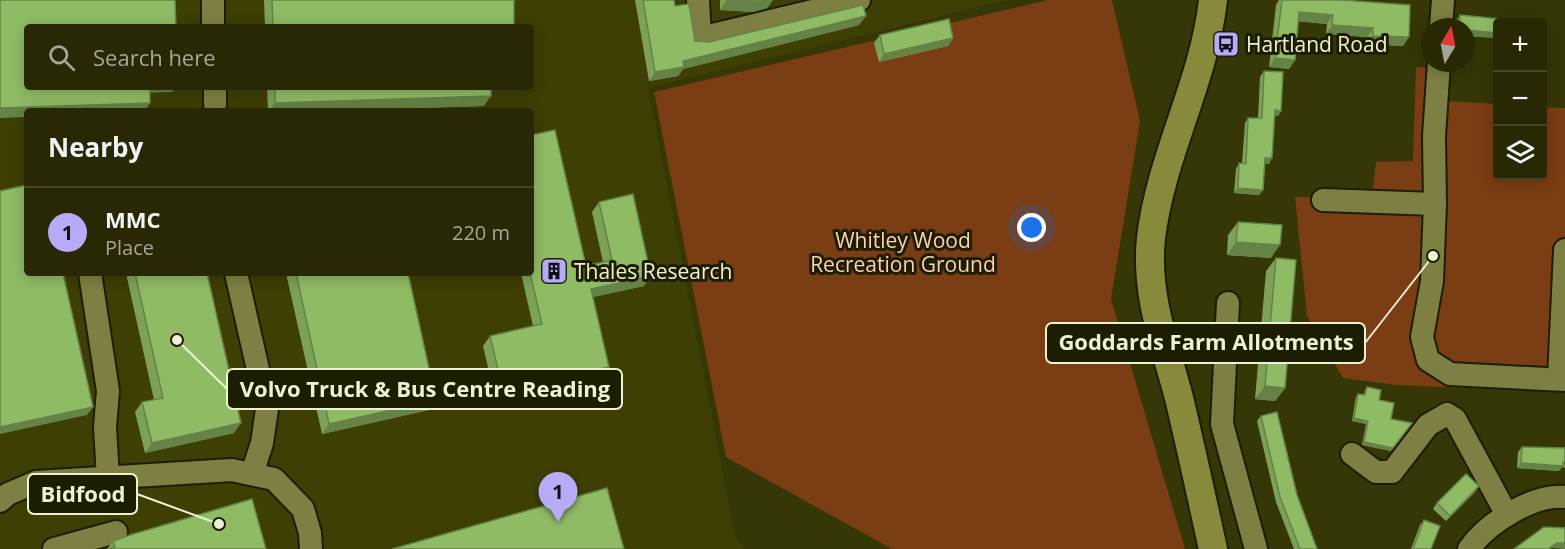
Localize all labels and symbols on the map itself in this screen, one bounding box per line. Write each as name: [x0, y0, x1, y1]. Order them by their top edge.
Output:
north arrow: [1421, 18, 1475, 72]
bus stop icon: Hartland Road: [1211, 29, 1241, 59]
place label: Hartland Road: [1246, 30, 1387, 58]
your location: [1017, 213, 1046, 242]
park label: Whitley Wood Recreation Ground: [810, 226, 996, 278]
building icon: Thales Research: [539, 256, 569, 286]
place label: Thales Research: [574, 257, 732, 285]
callout: Goddards Farm Allotments: [1046, 323, 1365, 363]
text: Goddards Farm Allotments: [1058, 326, 1354, 356]
callout: Volvo Truck & Bus Centre Reading: [227, 369, 622, 409]
text: Volvo Truck & Bus Centre Reading: [240, 373, 611, 403]
pin: 1: [538, 472, 578, 522]
callout: Bidfood: [28, 474, 137, 514]
text: Bidfood: [40, 478, 126, 508]

